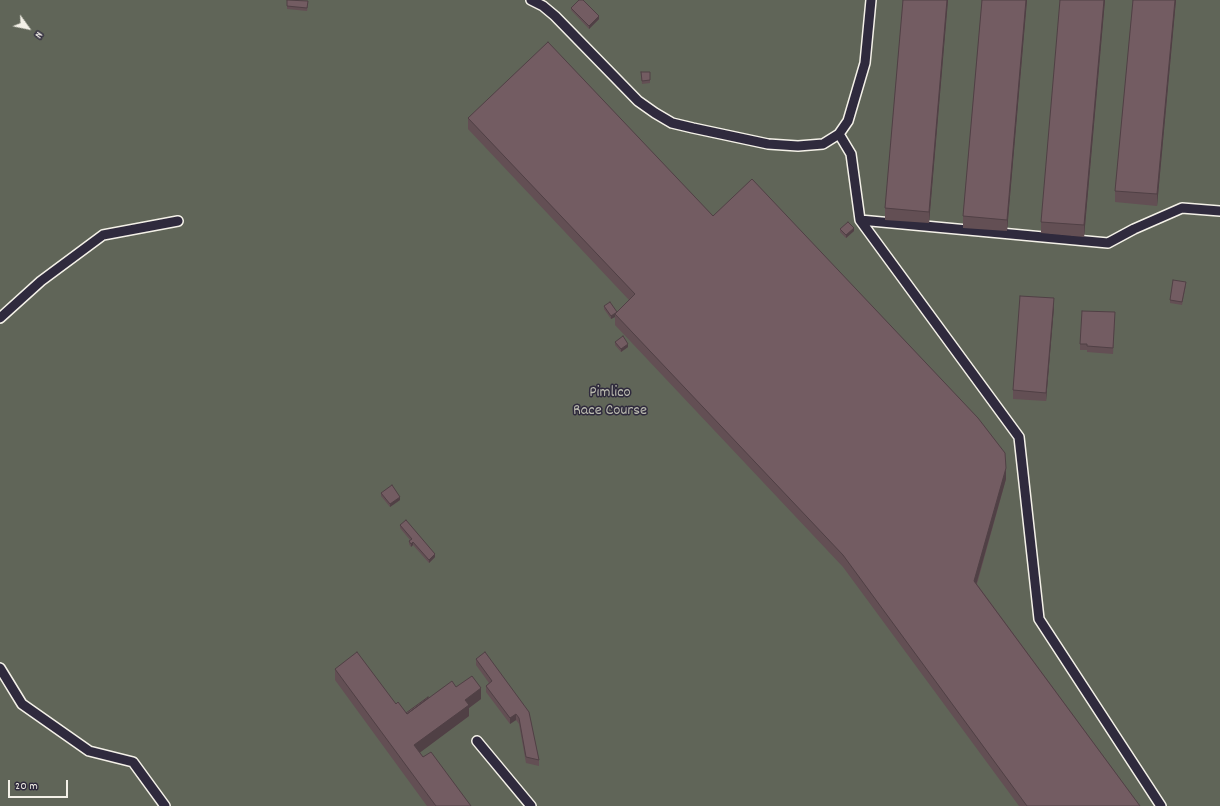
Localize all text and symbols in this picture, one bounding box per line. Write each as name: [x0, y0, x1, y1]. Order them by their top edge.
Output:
north arrow: [8, 8, 48, 48]
text: N: [30, 28, 46, 41]
park label: Pimlico Race Course: [573, 384, 647, 422]
scale bar: [10, 772, 70, 798]
text: 20 m: [15, 778, 38, 795]

